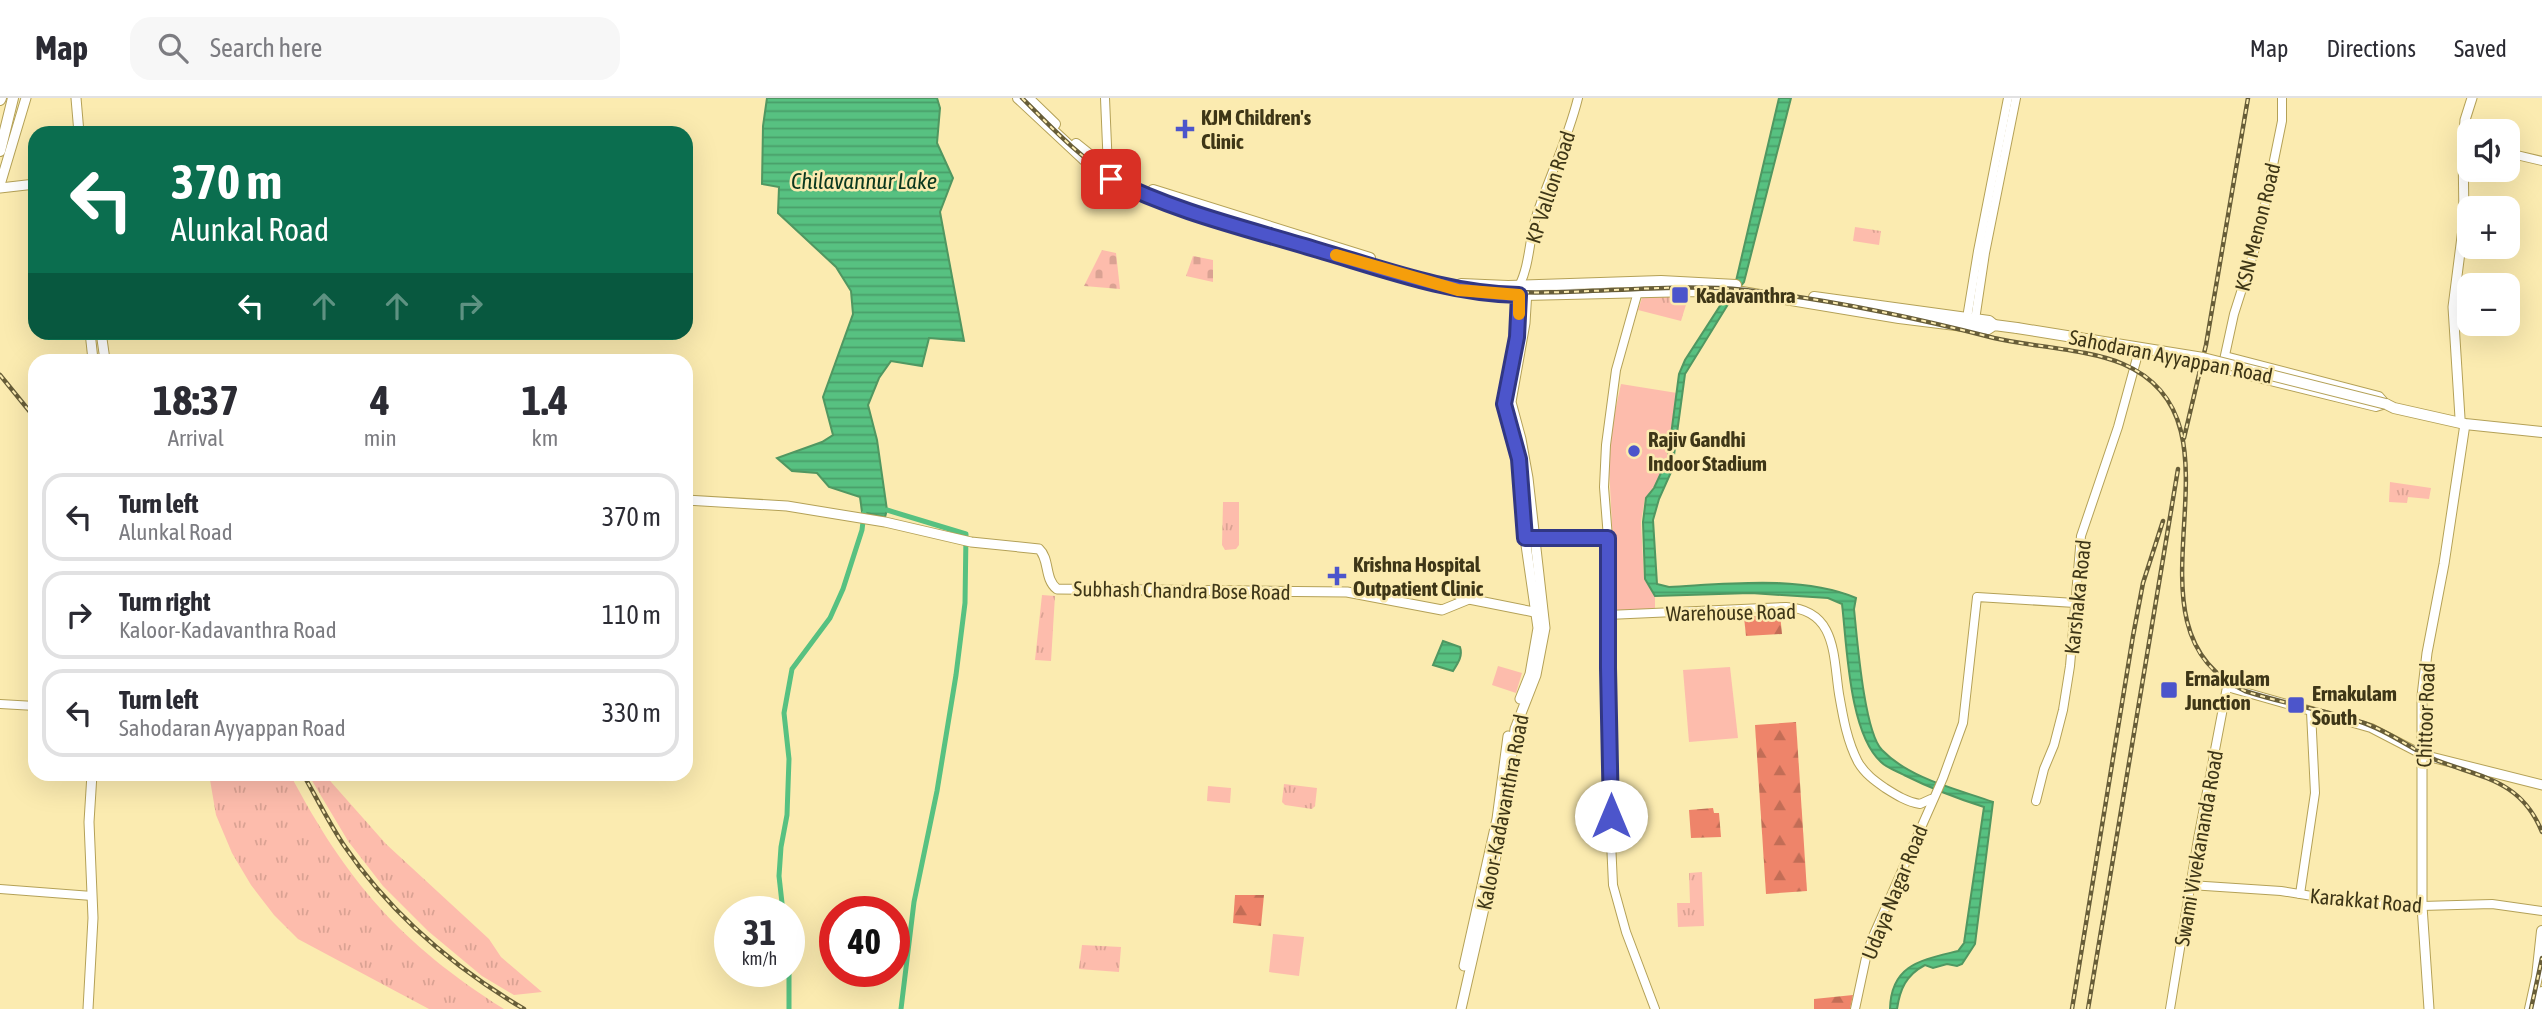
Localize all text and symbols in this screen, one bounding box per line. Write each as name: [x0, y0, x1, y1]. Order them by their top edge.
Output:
search box: [130, 17, 620, 80]
text: Map: [35, 29, 88, 67]
icon: search: [154, 29, 192, 67]
text: Search here: [210, 33, 322, 63]
text: Map: [2250, 35, 2288, 62]
text: Directions: [2326, 35, 2416, 62]
text: Saved: [2454, 35, 2507, 62]
place label: KJM Children's Clinic: [1201, 105, 1312, 153]
marker: KJM Children's Clinic: [1175, 119, 1195, 139]
map controls: [2457, 119, 2520, 336]
button: sound: [2457, 119, 2520, 182]
street label: KP Vallon Road: [1521, 128, 1579, 246]
pin: [1081, 149, 1141, 209]
text: 370 m: [171, 153, 282, 209]
icon: left: [56, 154, 147, 245]
icon: arrive: [1092, 160, 1130, 198]
street label: KSN Menon Road: [2229, 160, 2285, 294]
water label: Chilavannur Lake: [791, 168, 937, 194]
button: +: [2457, 196, 2520, 259]
text: Alunkal Road: [171, 211, 329, 248]
button: −: [2457, 273, 2520, 336]
place label: Kadavanthra: [1696, 283, 1796, 307]
marker: Kadavanthra: [1670, 285, 1690, 305]
icon: left: [232, 287, 270, 325]
icon: ahead: [305, 287, 343, 325]
icon: ahead: [378, 287, 416, 325]
icon: right: [451, 287, 489, 325]
street label: Sahodaran Ayyappan Road: [2067, 324, 2275, 388]
text: 18:37: [153, 376, 239, 424]
text: 4: [370, 376, 390, 424]
text: 1.4: [521, 376, 568, 424]
text: Arrival: [168, 425, 224, 451]
text: min: [364, 425, 397, 451]
text: km: [532, 425, 558, 451]
place label: Rajiv Gandhi Indoor Stadium: [1648, 427, 1767, 475]
marker: Rajiv Gandhi Indoor Stadium: [1626, 443, 1642, 459]
text: Turn left: [119, 489, 199, 519]
icon: left: [60, 498, 98, 536]
text: 370 m: [602, 502, 661, 532]
text: Alunkal Road: [119, 519, 233, 545]
street label: Karshaka Road: [2059, 538, 2095, 656]
place label: Krishna Hospital Outpatient Clinic: [1353, 552, 1484, 600]
marker: Krishna Hospital Outpatient Clinic: [1327, 566, 1347, 586]
street label: Subhash Chandra Bose Road: [1073, 576, 1291, 604]
text: Turn right: [119, 587, 210, 617]
icon: right: [60, 596, 98, 634]
street label: Warehouse Road: [1666, 599, 1796, 625]
text: 110 m: [602, 600, 661, 630]
text: Kaloor-Kadavanthra Road: [119, 617, 337, 643]
street label: Chittoor Road: [2411, 662, 2439, 768]
place label: Ernakulam Junction: [2184, 666, 2270, 714]
marker: Ernakulam Junction: [2159, 680, 2179, 700]
place label: Ernakulam South: [2312, 681, 2397, 729]
text: Turn left: [119, 685, 199, 715]
icon: left: [60, 694, 98, 732]
marker: Ernakulam South: [2286, 695, 2306, 715]
text: 330 m: [602, 698, 661, 728]
street label: Kaloor-Kadavanthra Road: [1471, 712, 1533, 912]
text: Sahodaran Ayyappan Road: [119, 715, 346, 741]
street label: Swami Vivekananda Road: [2169, 748, 2227, 948]
position arrow: [1574, 779, 1648, 853]
street label: Udaya Nagar Road: [1856, 821, 1932, 963]
street label: Karakkat Road: [2309, 883, 2423, 917]
speed limit sign: 40: [819, 896, 910, 987]
text: 31: [743, 912, 776, 952]
text: km/h: [742, 948, 777, 969]

